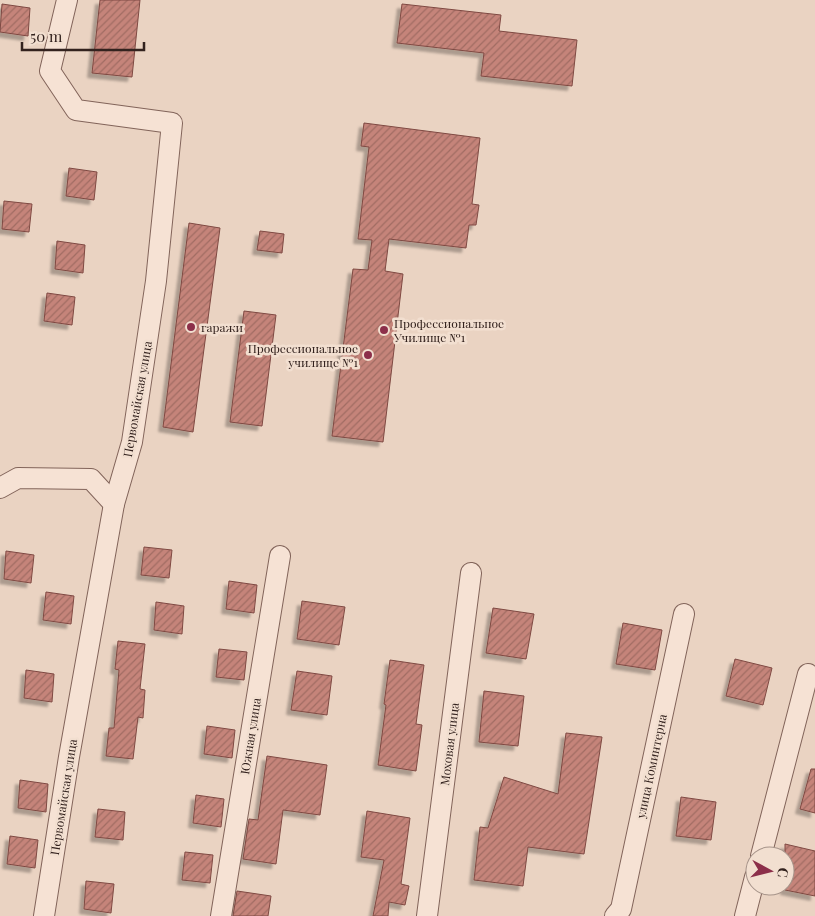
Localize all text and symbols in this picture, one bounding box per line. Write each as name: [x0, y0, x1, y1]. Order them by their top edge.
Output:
scale bar: [22, 20, 145, 52]
text: 50 m: [30, 26, 63, 46]
place label: Профессиональное Училище №1: [393, 315, 504, 345]
place label: гаражи: [201, 319, 244, 335]
marker: гаражи: [185, 321, 197, 333]
marker: Профессиональное Училище №1: [378, 324, 390, 336]
street label: Первомайская улица: [119, 340, 155, 458]
place label: Профессиональное училище №1: [248, 340, 359, 370]
marker: Профессиональное училище №1: [362, 349, 374, 361]
street label: Южная улица: [236, 697, 264, 775]
street label: Моховая улица: [436, 702, 462, 786]
street label: улица Коминтерна: [632, 712, 670, 821]
street label: Первомайская улица: [46, 738, 80, 856]
north arrow: [745, 846, 795, 896]
text: С: [773, 867, 793, 879]

